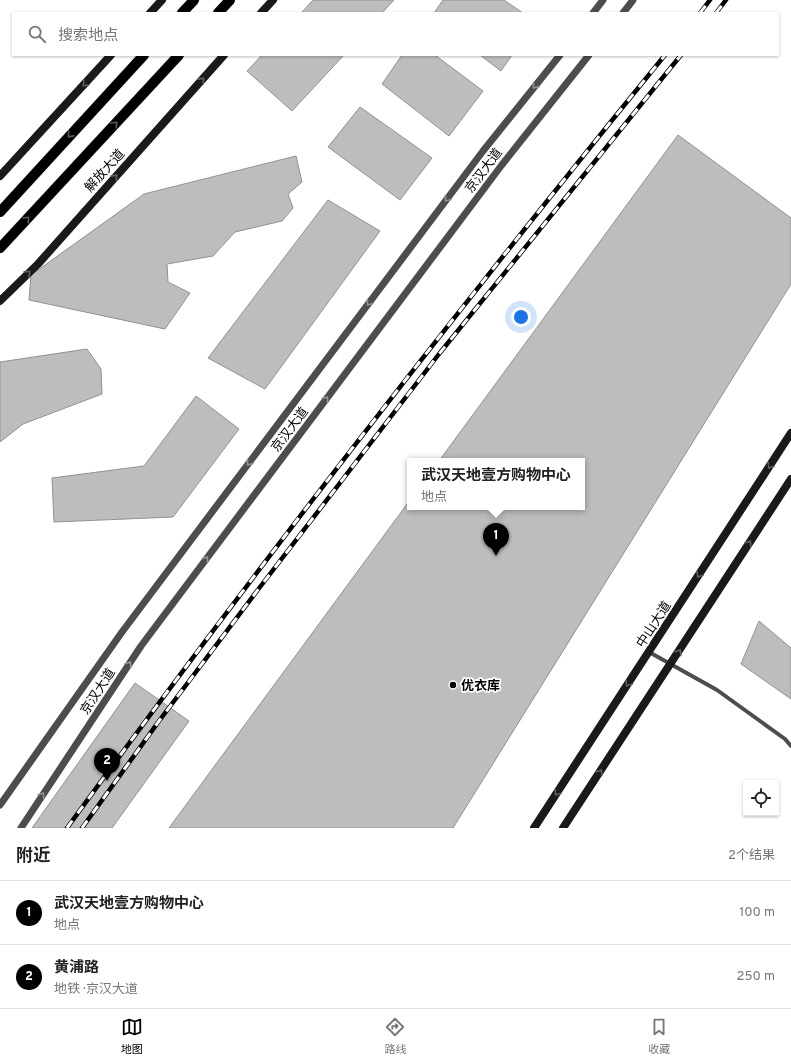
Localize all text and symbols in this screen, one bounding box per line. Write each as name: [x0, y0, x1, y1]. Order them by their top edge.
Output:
search box: [12, 12, 779, 56]
icon: search: [26, 23, 48, 45]
text: 搜索地点: [58, 27, 118, 46]
one-way arrow: [197, 77, 204, 85]
one-way arrow: [82, 79, 89, 87]
one-way arrow: [533, 81, 540, 88]
one-way arrow: [110, 121, 118, 129]
one-way arrow: [68, 131, 75, 138]
street label: 解放大道: [81, 146, 129, 196]
street label: 京汉大道: [463, 146, 507, 197]
one-way arrow: [111, 174, 118, 182]
one-way arrow: [445, 195, 452, 202]
one-way arrow: [22, 217, 29, 224]
one-way arrow: [23, 270, 31, 278]
one-way arrow: [367, 299, 374, 306]
your location: [511, 307, 531, 327]
one-way arrow: [322, 396, 329, 403]
street label: 京汉大道: [269, 405, 313, 456]
popup: [407, 458, 585, 510]
one-way arrow: [247, 459, 254, 466]
one-way arrow: [767, 462, 775, 469]
text: 武汉天地壹方购物中心: [421, 467, 571, 486]
text: 地点: [421, 490, 447, 506]
pin: 1: [483, 523, 509, 556]
one-way arrow: [745, 540, 752, 547]
one-way arrow: [202, 556, 209, 563]
one-way arrow: [696, 571, 704, 578]
street label: 中山大道: [634, 599, 676, 651]
one-way arrow: [674, 649, 681, 656]
one-way arrow: [125, 661, 132, 668]
street label: 京汉大道: [78, 666, 120, 718]
place label: 优衣库: [461, 678, 500, 695]
marker: 优衣库: [448, 680, 458, 690]
one-way arrow: [625, 680, 633, 687]
pin: 2: [94, 748, 120, 781]
one-way arrow: [595, 769, 602, 776]
map controls: [743, 780, 779, 816]
button: locate: [743, 780, 779, 816]
one-way arrow: [554, 789, 562, 796]
one-way arrow: [37, 793, 44, 800]
text: 附近: [16, 846, 50, 868]
text: 2个结果: [728, 848, 775, 864]
text: 武汉天地壹方购物中心: [54, 895, 204, 914]
text: 1: [26, 905, 32, 921]
text: 100 m: [739, 905, 775, 921]
text: 地点: [54, 918, 80, 934]
text: 黄浦路: [54, 959, 99, 978]
text: 2: [25, 969, 33, 985]
text: 250 m: [737, 969, 775, 985]
text: 地铁 · 京汉大道: [54, 982, 138, 998]
tab: 地图: [121, 1016, 143, 1057]
tab: 路线: [384, 1016, 406, 1057]
tab: 收藏: [648, 1016, 670, 1057]

